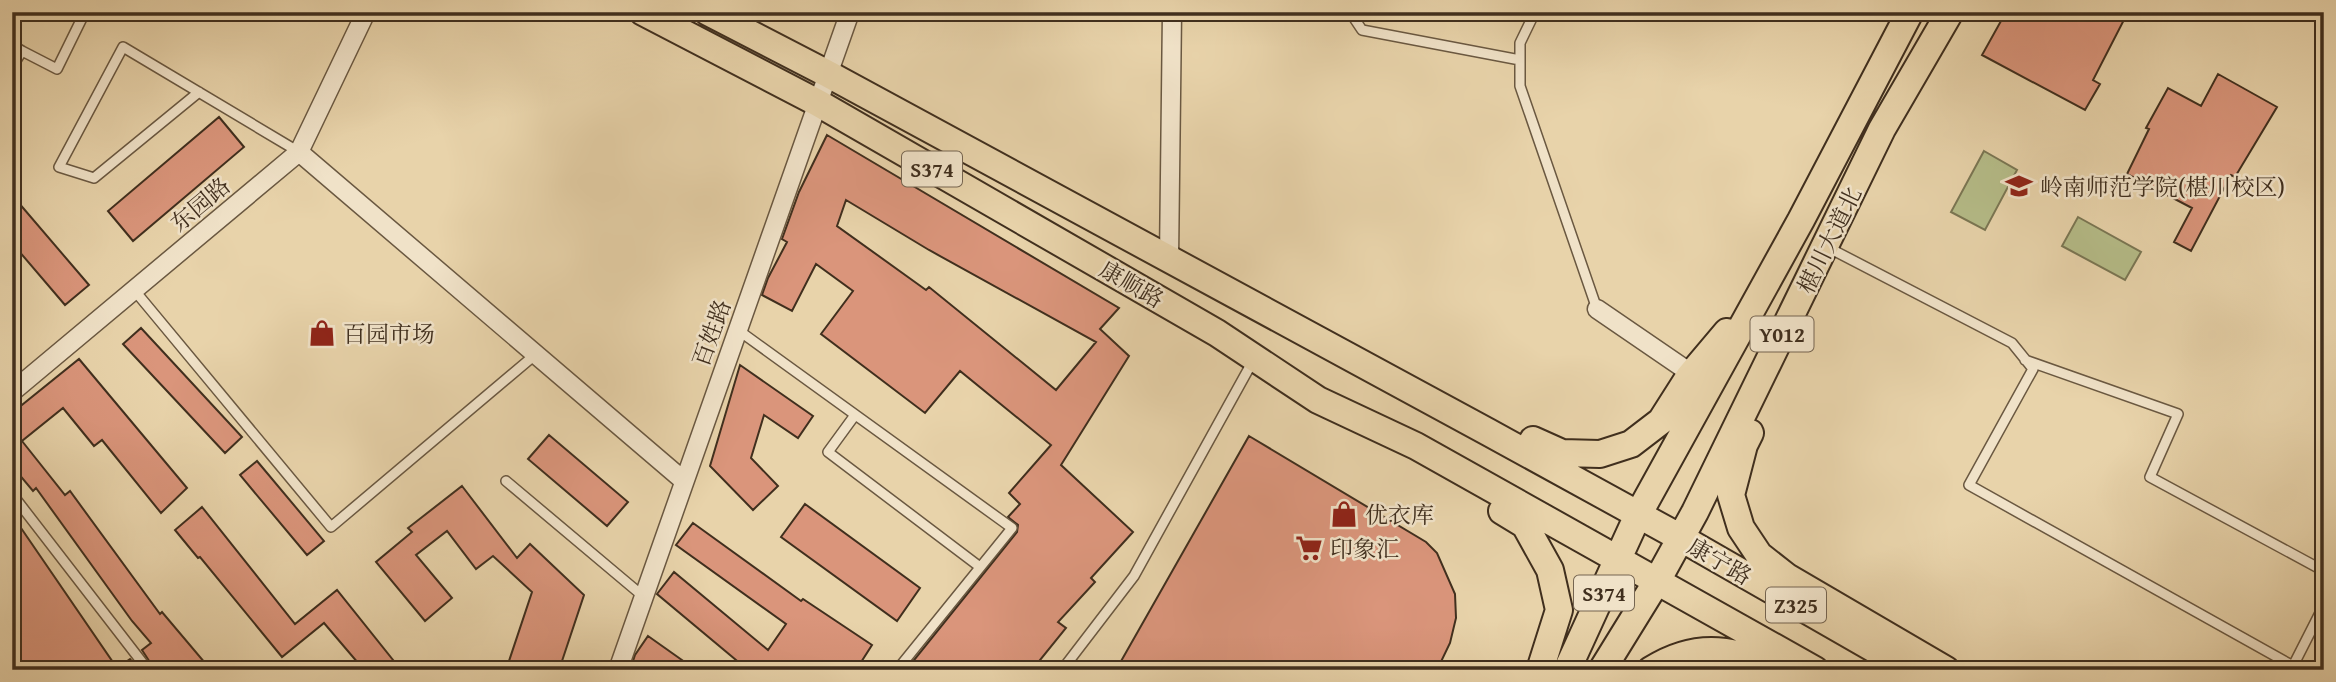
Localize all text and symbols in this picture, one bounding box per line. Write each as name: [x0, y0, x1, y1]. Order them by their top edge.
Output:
road number: S374: [902, 152, 962, 186]
street label: 东园路: [163, 169, 237, 239]
place label: 岭南师范学院(椹川校区): [2040, 170, 2285, 203]
school or university icon: 岭南师范学院(椹川校区): [2004, 171, 2034, 201]
street label: 椹川大道北: [1789, 181, 1869, 299]
street label: 康顺路: [1094, 252, 1170, 316]
street label: 百姓路: [684, 295, 738, 371]
road number: Y012: [1750, 316, 1814, 352]
place label: 百园市场: [343, 317, 435, 350]
shop icon: 百园市场: [307, 318, 337, 348]
place label: 优衣库: [1365, 498, 1434, 531]
shop icon: 优衣库: [1329, 499, 1359, 529]
street label: 康宁路: [1682, 529, 1758, 593]
place label: 印象汇: [1330, 532, 1399, 565]
supermarket icon: 印象汇: [1294, 533, 1324, 563]
road number: S374: [1574, 576, 1634, 610]
road number: Z325: [1766, 588, 1826, 622]

